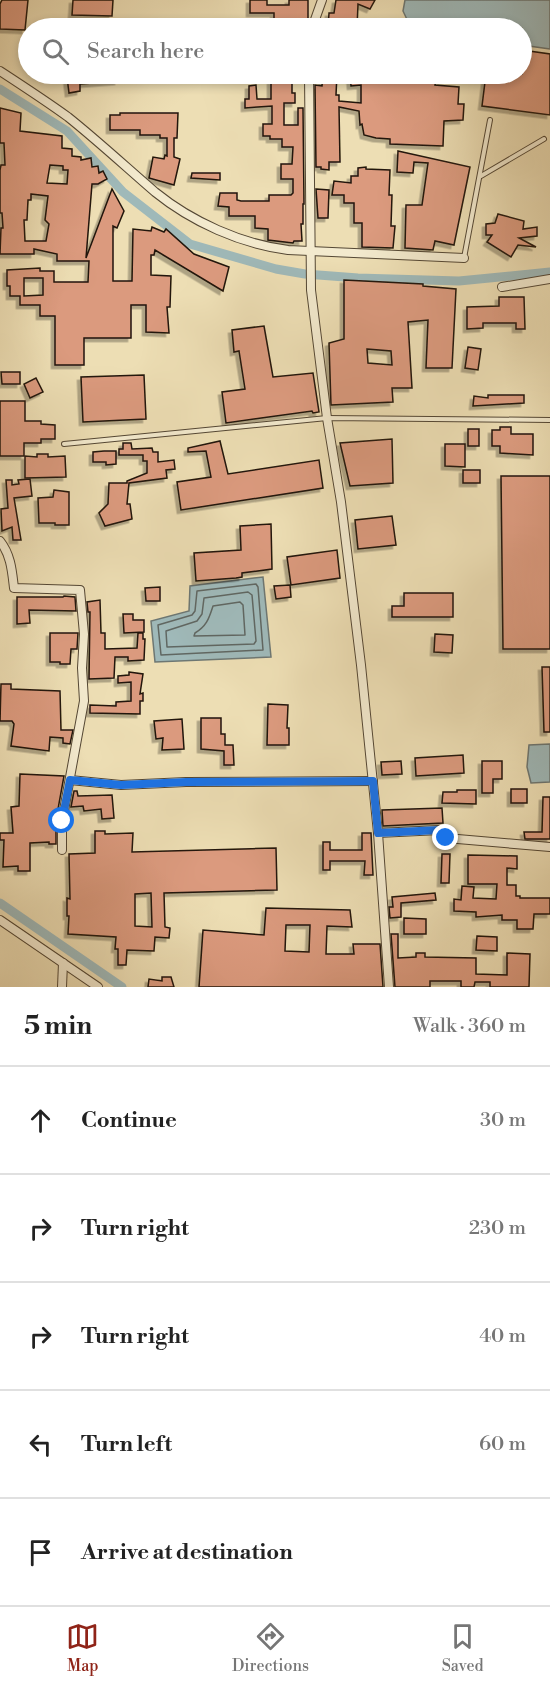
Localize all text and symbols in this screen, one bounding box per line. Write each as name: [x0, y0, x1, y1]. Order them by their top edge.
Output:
search box: [18, 18, 532, 84]
icon: search: [39, 35, 72, 68]
text: Search here: [87, 38, 204, 65]
route start: [48, 807, 74, 833]
route end: [432, 824, 458, 850]
text: 5 min: [24, 1010, 92, 1042]
text: Walk · 360 m: [413, 1014, 526, 1039]
icon: ahead: [24, 1104, 57, 1137]
text: Continue: [81, 1107, 177, 1134]
text: 30 m: [480, 1108, 526, 1133]
icon: right: [24, 1212, 57, 1245]
text: Turn right: [81, 1215, 189, 1242]
text: 230 m: [469, 1216, 526, 1241]
icon: right: [24, 1320, 57, 1353]
text: Turn right: [81, 1323, 189, 1350]
text: 40 m: [479, 1324, 526, 1349]
icon: left: [24, 1428, 57, 1461]
text: Turn left: [81, 1431, 172, 1458]
text: 60 m: [479, 1432, 526, 1457]
icon: arrive: [24, 1536, 57, 1569]
text: Arrive at destination: [81, 1539, 293, 1566]
tab: Map: [66, 1620, 99, 1676]
tab: Directions: [232, 1620, 309, 1676]
tab: Saved: [442, 1620, 484, 1676]

